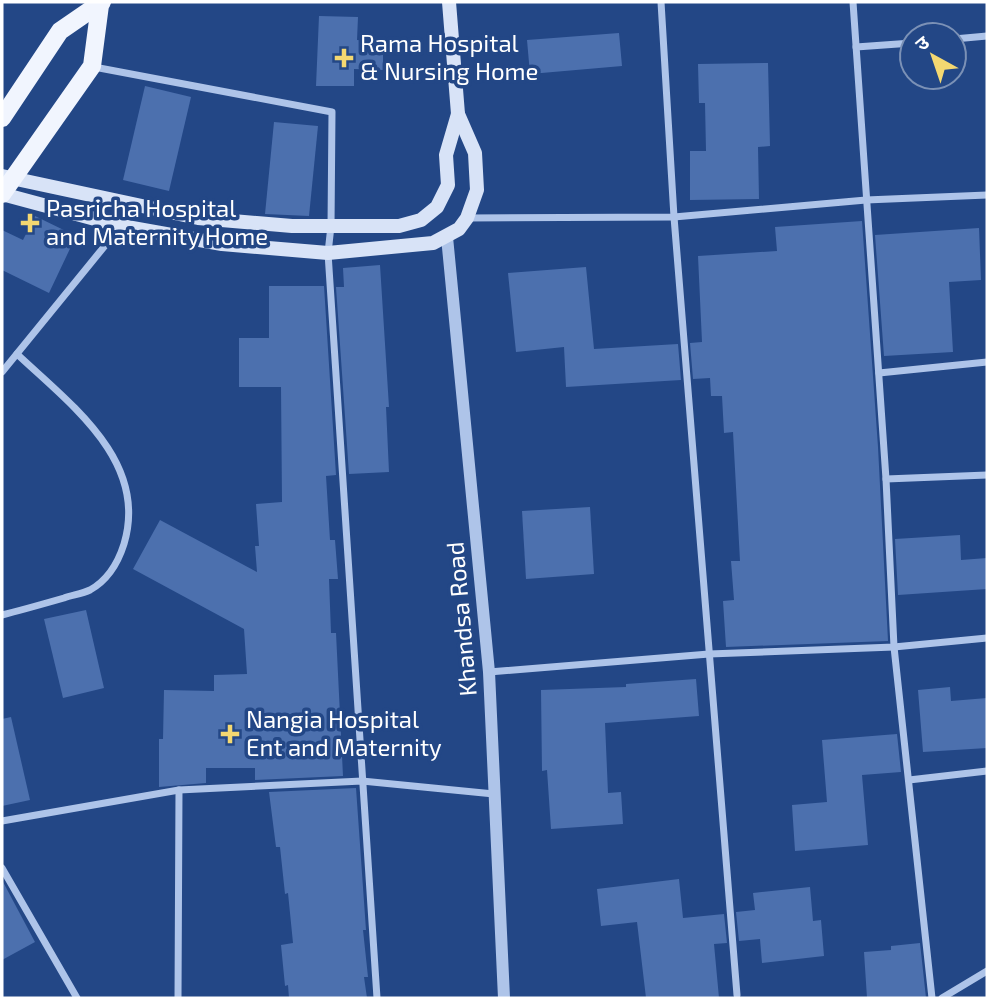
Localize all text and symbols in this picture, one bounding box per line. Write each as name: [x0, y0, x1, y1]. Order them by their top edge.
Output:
north arrow: [898, 21, 968, 91]
place label: Rama Hospital & Nursing Home: [360, 28, 539, 85]
text: उ: [910, 30, 934, 55]
marker: Rama Hospital & Nursing Home: [334, 48, 354, 68]
place label: Pasricha Hospital and Maternity Home: [46, 193, 268, 250]
marker: Pasricha Hospital and Maternity Home: [20, 213, 40, 233]
street label: Khandsa Road: [439, 541, 482, 698]
place label: Nangia Hospital Ent and Maternity: [246, 704, 442, 761]
marker: Nangia Hospital Ent and Maternity: [220, 724, 240, 744]

